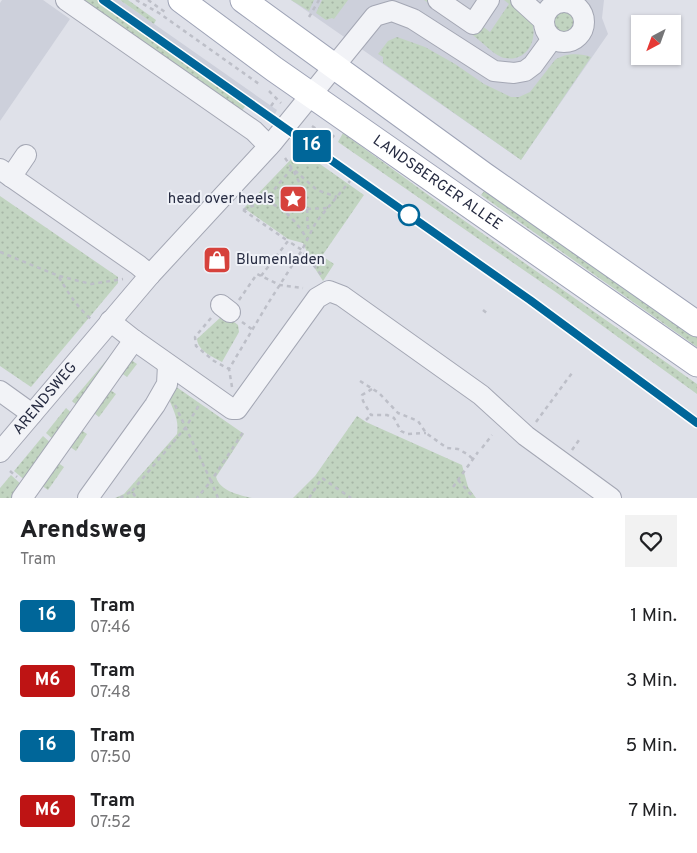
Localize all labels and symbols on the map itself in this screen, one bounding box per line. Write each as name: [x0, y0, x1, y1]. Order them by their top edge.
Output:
north arrow: [631, 15, 681, 65]
line badge: 16: [290, 130, 334, 162]
street label: LANDSBERGER ALLEE: [369, 131, 506, 235]
place icon: head over heels: [278, 184, 308, 214]
place label: head over heels: [168, 190, 274, 209]
unlabelled marker: [398, 204, 420, 226]
shop icon: Blumenladen: [202, 245, 232, 275]
place label: Blumenladen: [236, 251, 325, 270]
street label: ARENDSWEG: [9, 358, 81, 439]

